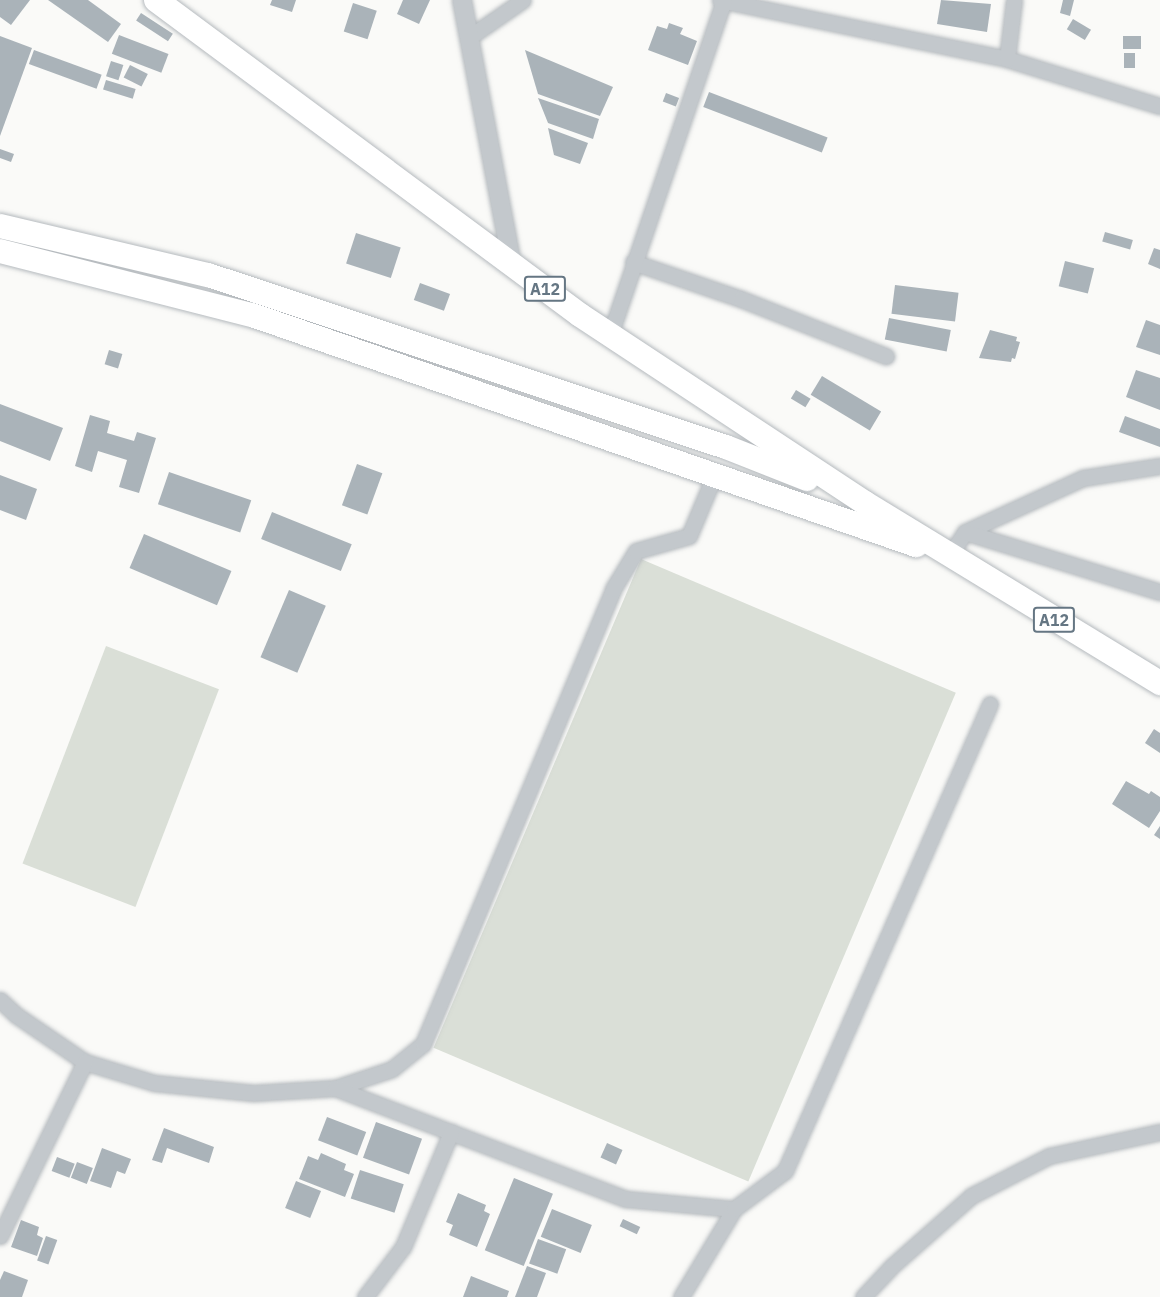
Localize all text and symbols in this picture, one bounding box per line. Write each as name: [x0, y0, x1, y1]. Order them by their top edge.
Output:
road number: A12: [522, 276, 568, 302]
road number: A12: [1032, 607, 1076, 633]

